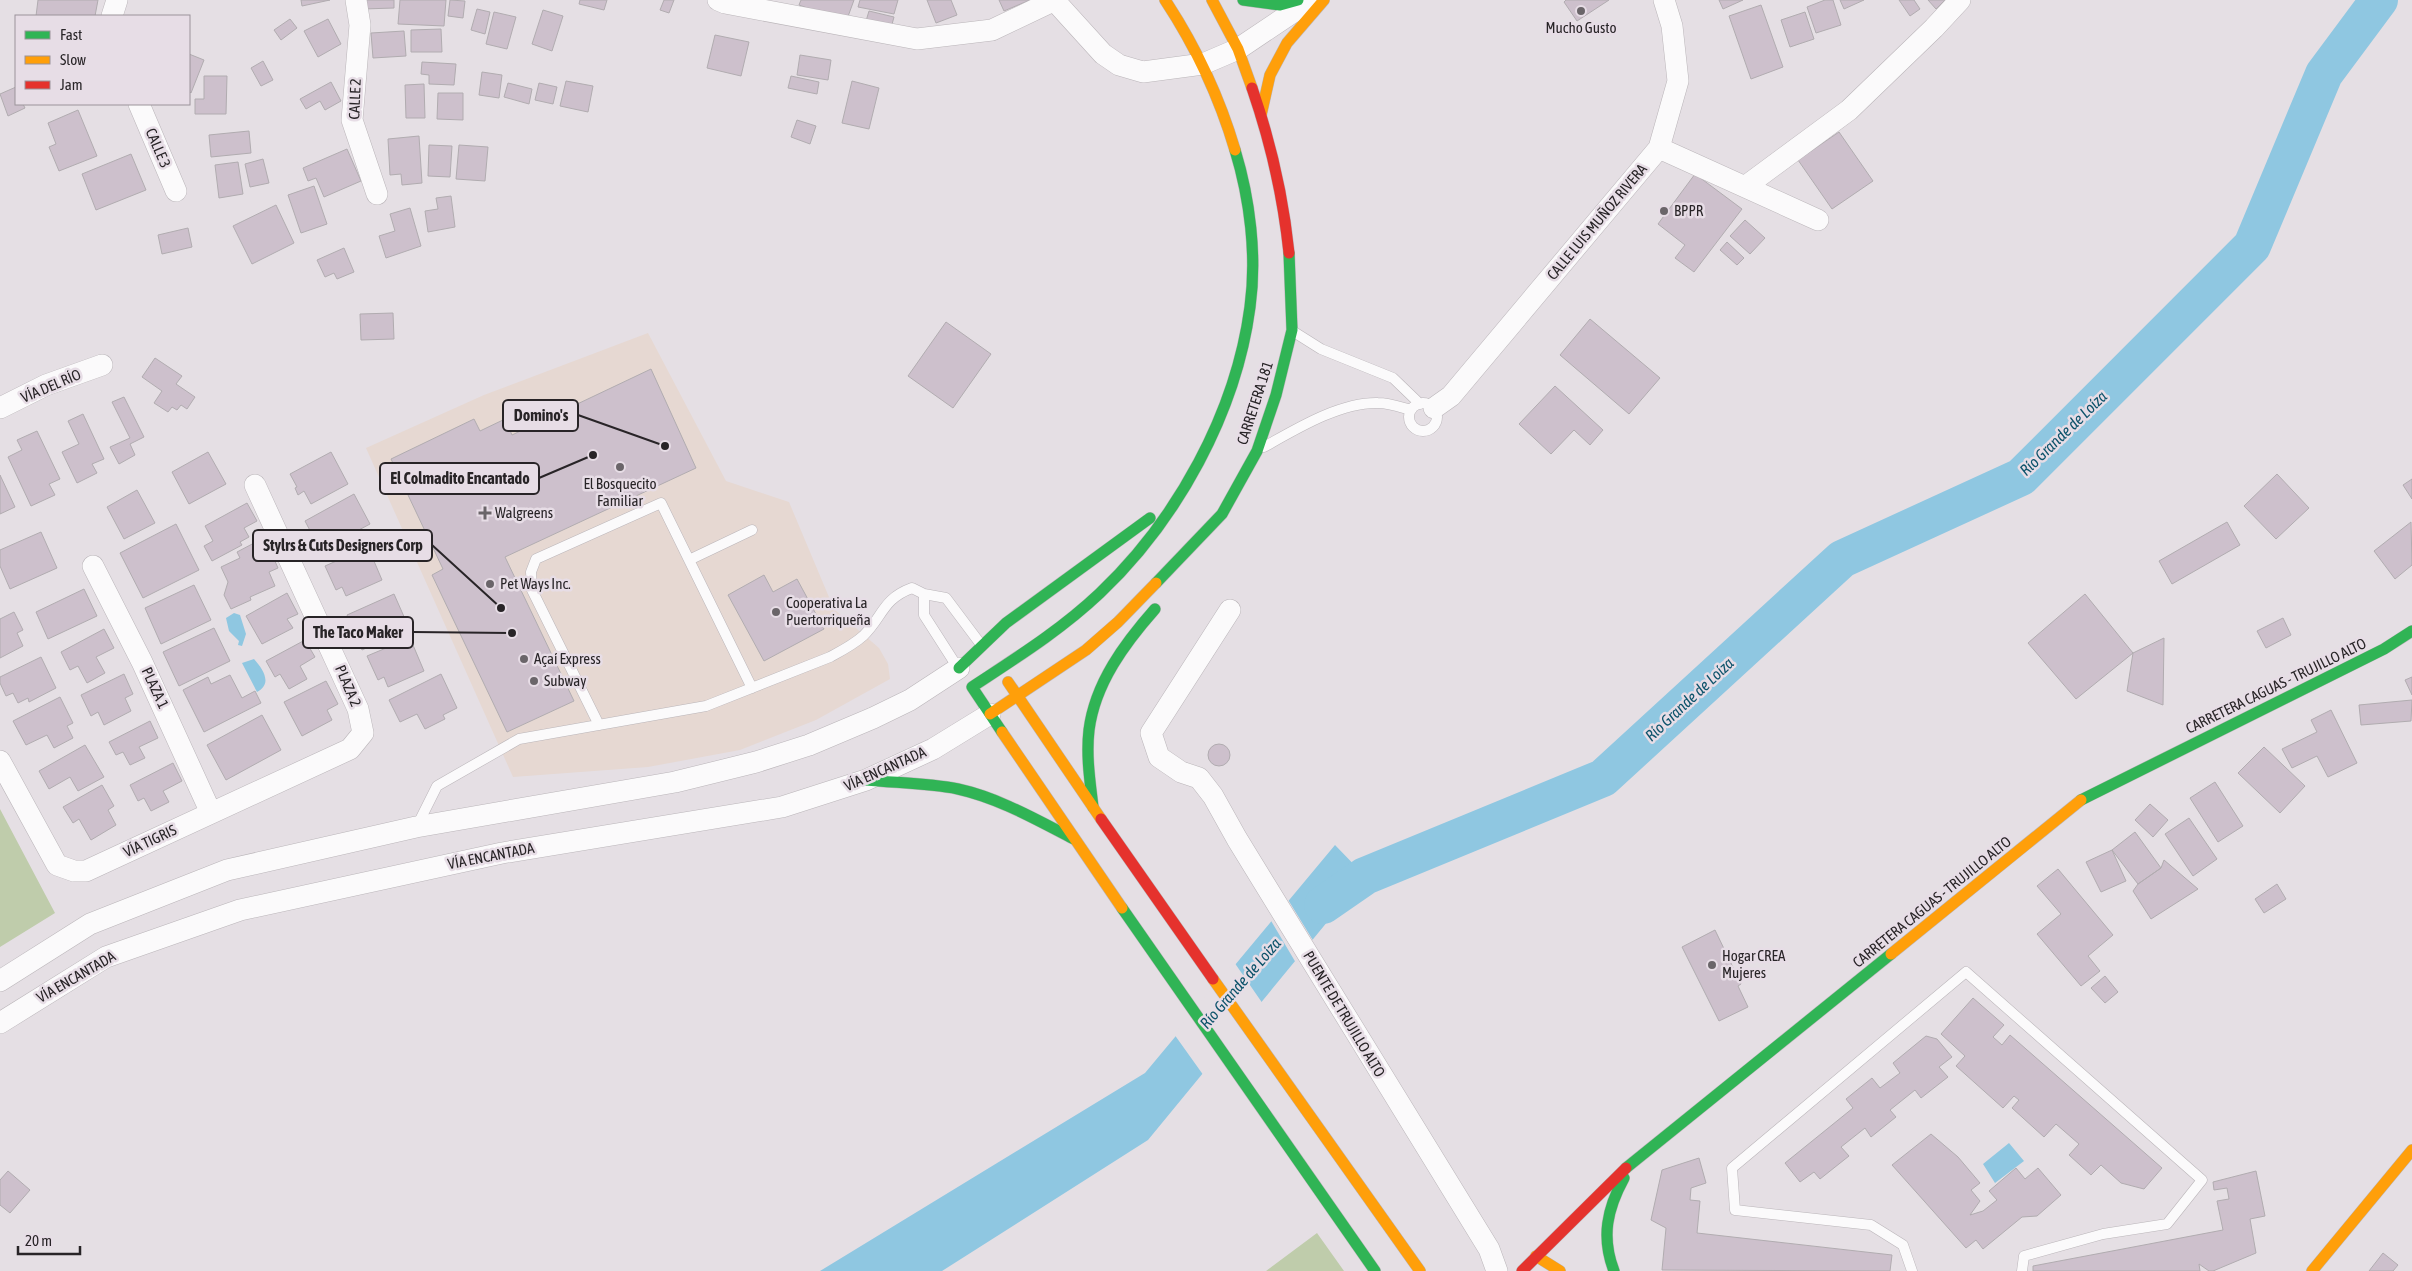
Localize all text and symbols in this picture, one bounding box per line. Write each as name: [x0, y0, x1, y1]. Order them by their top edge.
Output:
marker: Mucho Gusto: [1575, 5, 1587, 17]
legend: [15, 15, 190, 105]
place label: Mucho Gusto: [1546, 19, 1616, 36]
text: Fast: [60, 26, 82, 43]
text: Slow: [60, 51, 86, 68]
text: Jam: [60, 76, 83, 93]
street label: CALLE 2: [345, 78, 364, 120]
street label: CALLE 3: [143, 126, 174, 170]
street label: CALLE LUIS MUÑOZ RIVERA: [1543, 160, 1650, 283]
place label: BPPR: [1674, 202, 1704, 219]
marker: BPPR: [1658, 205, 1670, 217]
street label: CARRETERA 181: [1233, 359, 1276, 447]
street label: VÍA DEL RÍO: [18, 365, 83, 406]
water label: Río Grande de Loíza: [2016, 387, 2111, 479]
callout: Domino's: [503, 400, 578, 431]
text: Domino's: [514, 406, 569, 424]
marker: El Bosquecito Familiar: [614, 461, 626, 473]
callout: El Colmadito Encantado: [380, 463, 539, 494]
text: El Colmadito Encantado: [390, 469, 530, 487]
place label: El Bosquecito Familiar: [583, 475, 657, 509]
place label: Walgreens: [495, 504, 553, 521]
marker: Walgreens: [479, 507, 491, 519]
callout: Stylrs & Cuts Designers Corp: [253, 530, 432, 561]
text: Stylrs & Cuts Designers Corp: [263, 536, 423, 554]
place label: Pet Ways Inc.: [500, 575, 571, 592]
marker: Pet Ways Inc.: [484, 578, 496, 590]
place label: Cooperativa La Puertorriqueña: [786, 594, 871, 628]
marker: Cooperativa La Puertorriqueña: [770, 606, 782, 618]
callout: The Taco Maker: [303, 617, 413, 648]
text: The Taco Maker: [313, 623, 403, 641]
street label: CARRETERA CAGUAS - TRUJILLO ALTO: [2183, 634, 2369, 737]
place label: Açaí Express: [534, 650, 601, 667]
marker: Açaí Express: [518, 653, 530, 665]
water label: Río Grande de Loíza: [1641, 653, 1737, 744]
street label: PLAZA 2: [332, 662, 365, 709]
street label: PLAZA 1: [139, 664, 172, 711]
place label: Subway: [544, 672, 586, 689]
marker: Subway: [528, 675, 540, 687]
street label: VÍA ENCANTADA: [841, 743, 929, 794]
street label: VÍA TIGRIS: [121, 821, 179, 860]
street label: CARRETERA CAGUAS - TRUJILLO ALTO: [1849, 832, 2014, 971]
street label: VÍA ENCANTADA: [446, 839, 536, 872]
water label: Río Grande de Loíza: [1196, 934, 1284, 1032]
street label: VÍA ENCANTADA: [33, 947, 119, 1006]
place label: Hogar CREA Mujeres: [1722, 947, 1786, 981]
street label: PUENTE DE TRUJILLO ALTO: [1300, 948, 1389, 1080]
marker: Hogar CREA Mujeres: [1706, 959, 1718, 971]
scale bar: [18, 1224, 80, 1256]
text: 20 m: [25, 1232, 52, 1249]

